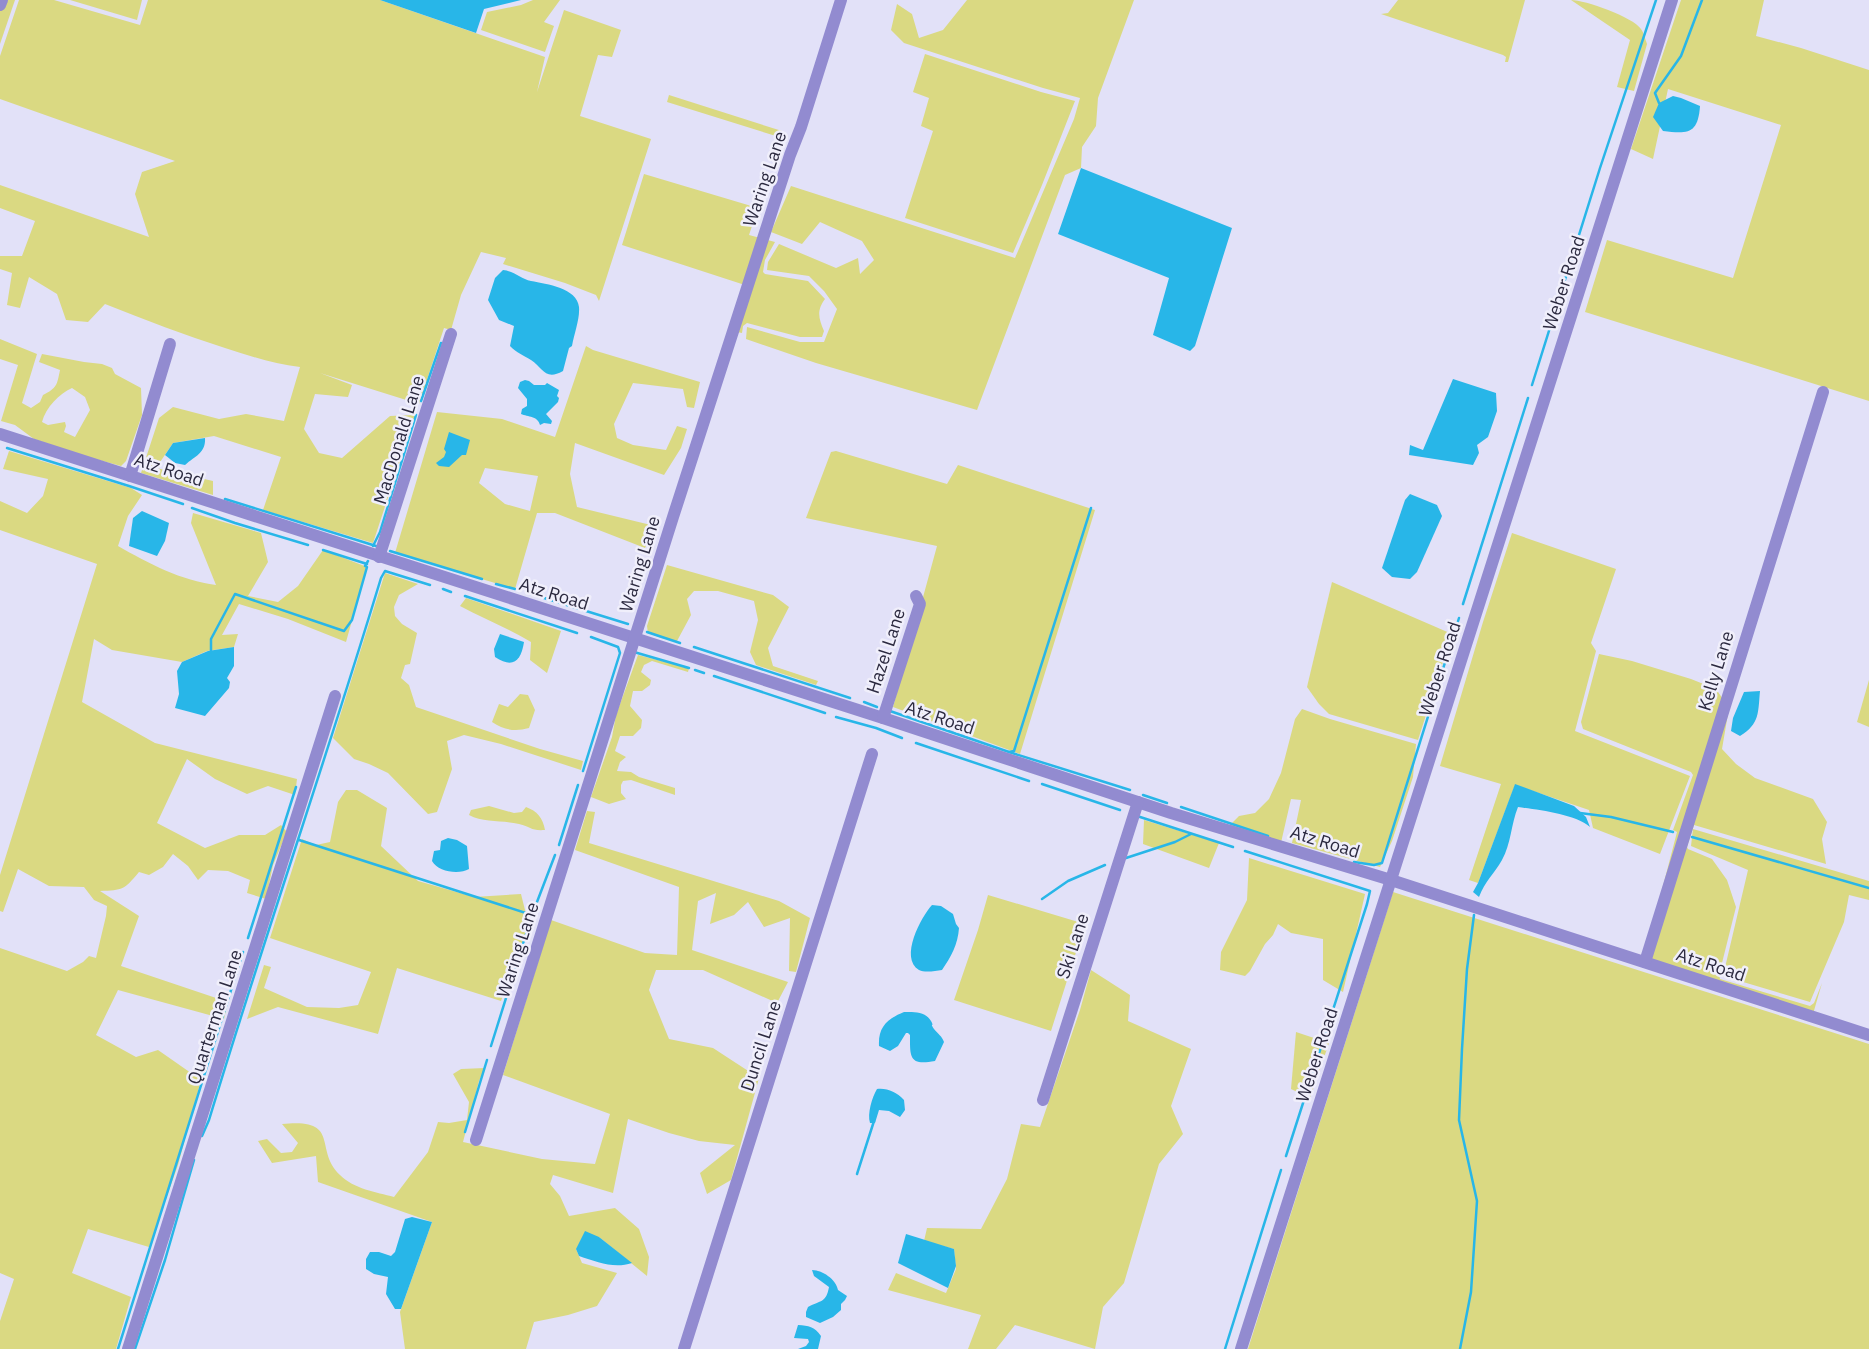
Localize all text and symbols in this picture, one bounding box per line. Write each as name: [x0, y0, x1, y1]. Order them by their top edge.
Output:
street label: Waring Lane: [737, 128, 792, 230]
street label: Weber Road: [1537, 233, 1590, 333]
street label: MacDonald Lane: [368, 373, 429, 507]
street label: Atz Road: [131, 447, 207, 492]
street label: Waring Lane: [614, 513, 665, 615]
street label: Atz Road: [516, 572, 592, 615]
street label: Hazel Lane: [861, 605, 910, 696]
street label: Weber Road: [1413, 619, 1466, 719]
street label: Kelly Lane: [1692, 628, 1739, 714]
street label: Atz Road: [902, 695, 978, 740]
street label: Atz Road: [1287, 820, 1363, 863]
street label: Waring Lane: [491, 899, 544, 1001]
street label: Ski Lane: [1051, 910, 1094, 981]
street label: Atz Road: [1673, 942, 1749, 987]
street label: Quarterman Lane: [182, 946, 247, 1087]
street label: Duncil Lane: [735, 998, 786, 1094]
street label: Weber Road: [1290, 1005, 1343, 1105]

